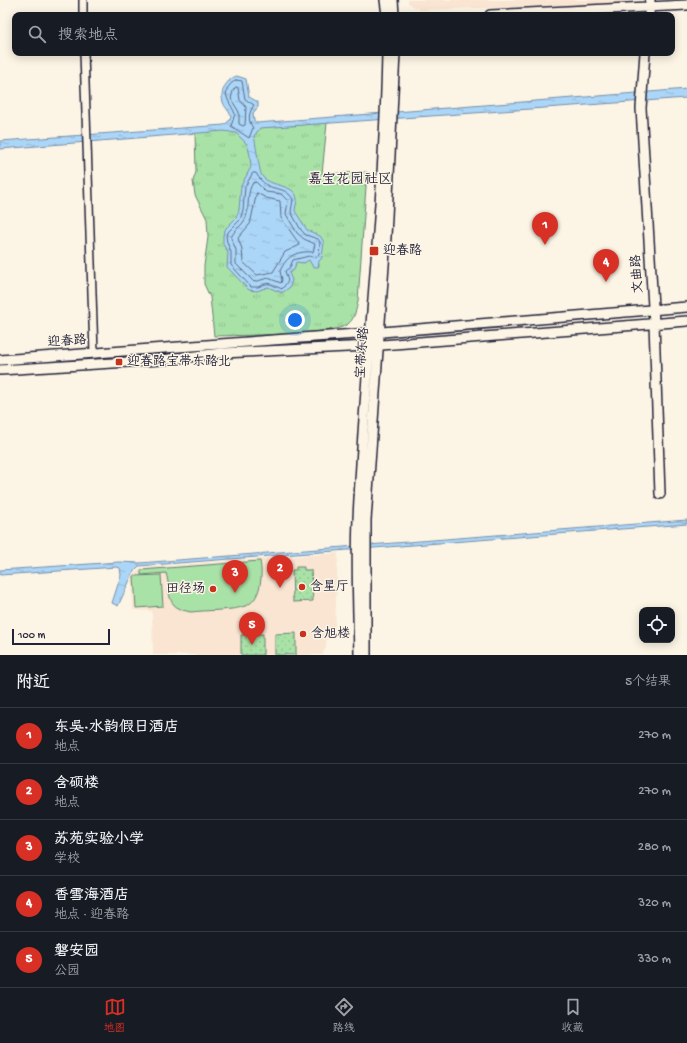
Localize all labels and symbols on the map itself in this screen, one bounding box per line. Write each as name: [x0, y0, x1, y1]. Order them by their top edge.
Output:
district label: 嘉宝花园社区: [308, 171, 392, 189]
pin: 1: [532, 212, 558, 245]
place label: 迎春路: [383, 243, 422, 259]
marker: 迎春路: [368, 245, 380, 257]
pin: 4: [593, 249, 619, 282]
street label: 文曲路: [628, 254, 647, 294]
your location: [285, 310, 305, 330]
street label: 宝带东路: [353, 326, 372, 379]
street label: 迎春路: [47, 332, 87, 351]
place label: 迎春路宝带东路北: [127, 354, 231, 370]
marker: 迎春路宝带东路北: [114, 357, 124, 367]
pin: 2: [267, 555, 293, 588]
pin: 3: [222, 560, 248, 593]
place label: 含星厅: [310, 579, 349, 595]
place label: 田径场: [166, 581, 205, 597]
marker: 含星厅: [297, 582, 307, 592]
marker: 田径场: [208, 584, 218, 594]
pin: 5: [239, 612, 265, 645]
place label: 含旭楼: [311, 626, 350, 642]
scale bar: [12, 627, 110, 646]
marker: 含旭楼: [298, 629, 308, 639]

